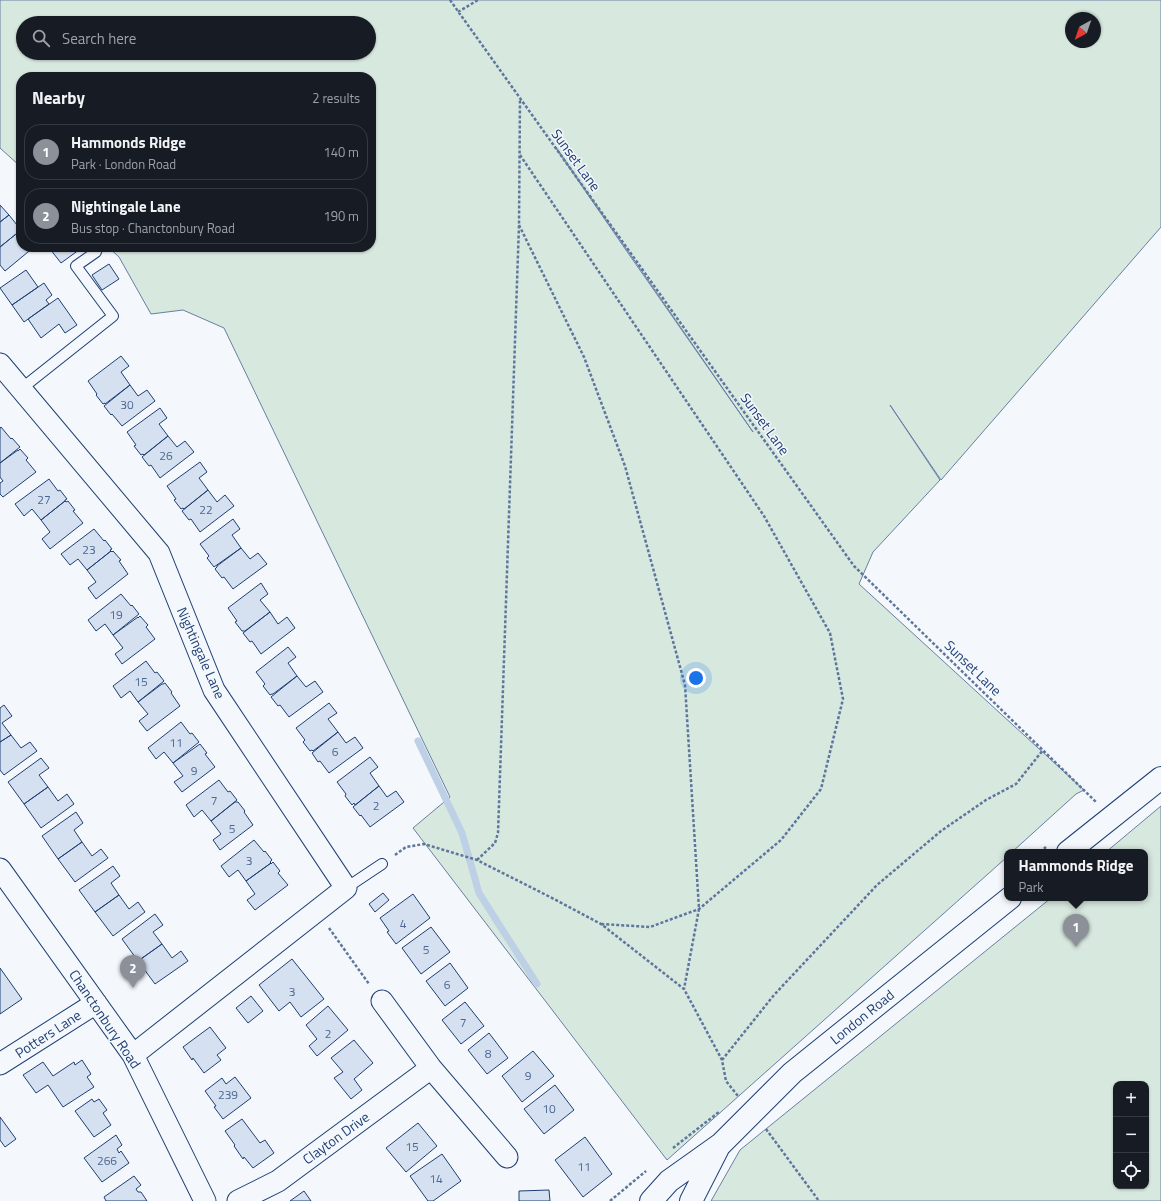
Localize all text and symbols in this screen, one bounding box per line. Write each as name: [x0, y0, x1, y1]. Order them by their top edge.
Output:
north arrow: [1065, 12, 1101, 48]
search box: [16, 16, 376, 60]
icon: search: [30, 27, 52, 49]
text: Search here: [62, 27, 136, 50]
text: Nearby: [32, 85, 85, 111]
text: 2 results: [312, 88, 360, 108]
street label: Sunset Lane: [547, 124, 606, 195]
text: Hammonds Ridge: [71, 131, 186, 154]
text: 1: [42, 142, 50, 162]
text: 140 m: [323, 142, 359, 162]
text: Park · London Road: [71, 154, 176, 174]
text: Nightingale Lane: [71, 195, 181, 218]
text: 2: [42, 206, 50, 226]
text: 190 m: [323, 206, 359, 226]
text: Bus stop · Chanctonbury Road: [71, 218, 235, 238]
street label: Sunset Lane: [736, 388, 795, 459]
house number: 30: [120, 395, 134, 414]
house number: 26: [159, 446, 173, 465]
house number: 27: [37, 490, 51, 509]
house number: 22: [199, 500, 213, 519]
house number: 23: [82, 540, 96, 559]
street label: Nightingale Lane: [172, 603, 231, 702]
house number: 19: [109, 605, 123, 624]
street label: Sunset Lane: [940, 635, 1007, 700]
your location: [686, 668, 706, 688]
house number: 15: [134, 672, 148, 691]
house number: 11: [169, 733, 183, 752]
house number: 6: [332, 742, 339, 761]
house number: 9: [191, 761, 198, 780]
house number: 7: [211, 791, 217, 810]
house number: 2: [373, 796, 379, 815]
house number: 5: [229, 819, 236, 838]
popup: [1004, 849, 1148, 901]
house number: 3: [246, 851, 252, 870]
text: Hammonds Ridge: [1019, 854, 1133, 877]
text: Park: [1019, 877, 1043, 897]
house number: 4: [400, 914, 407, 933]
pin: 1: [1063, 914, 1089, 947]
house number: 5: [423, 940, 430, 959]
pin: 2: [120, 955, 146, 988]
street label: Chanctonbury Road: [64, 965, 146, 1072]
house number: 6: [444, 975, 451, 994]
house number: 3: [289, 982, 295, 1001]
street label: London Road: [825, 984, 898, 1049]
street label: Potters Lane: [10, 1004, 85, 1063]
house number: 7: [460, 1013, 466, 1032]
house number: 2: [325, 1024, 331, 1043]
house number: 8: [485, 1044, 492, 1063]
house number: 9: [525, 1066, 532, 1085]
map controls: [1113, 1081, 1149, 1189]
button: +: [1113, 1081, 1149, 1117]
house number: 239: [218, 1085, 238, 1104]
house number: 10: [542, 1099, 556, 1118]
street label: Clayton Drive: [298, 1106, 373, 1169]
button: −: [1113, 1117, 1149, 1153]
house number: 15: [405, 1137, 419, 1156]
house number: 266: [97, 1151, 117, 1170]
button: locate: [1113, 1153, 1149, 1189]
house number: 11: [577, 1157, 591, 1176]
house number: 14: [429, 1169, 443, 1188]

